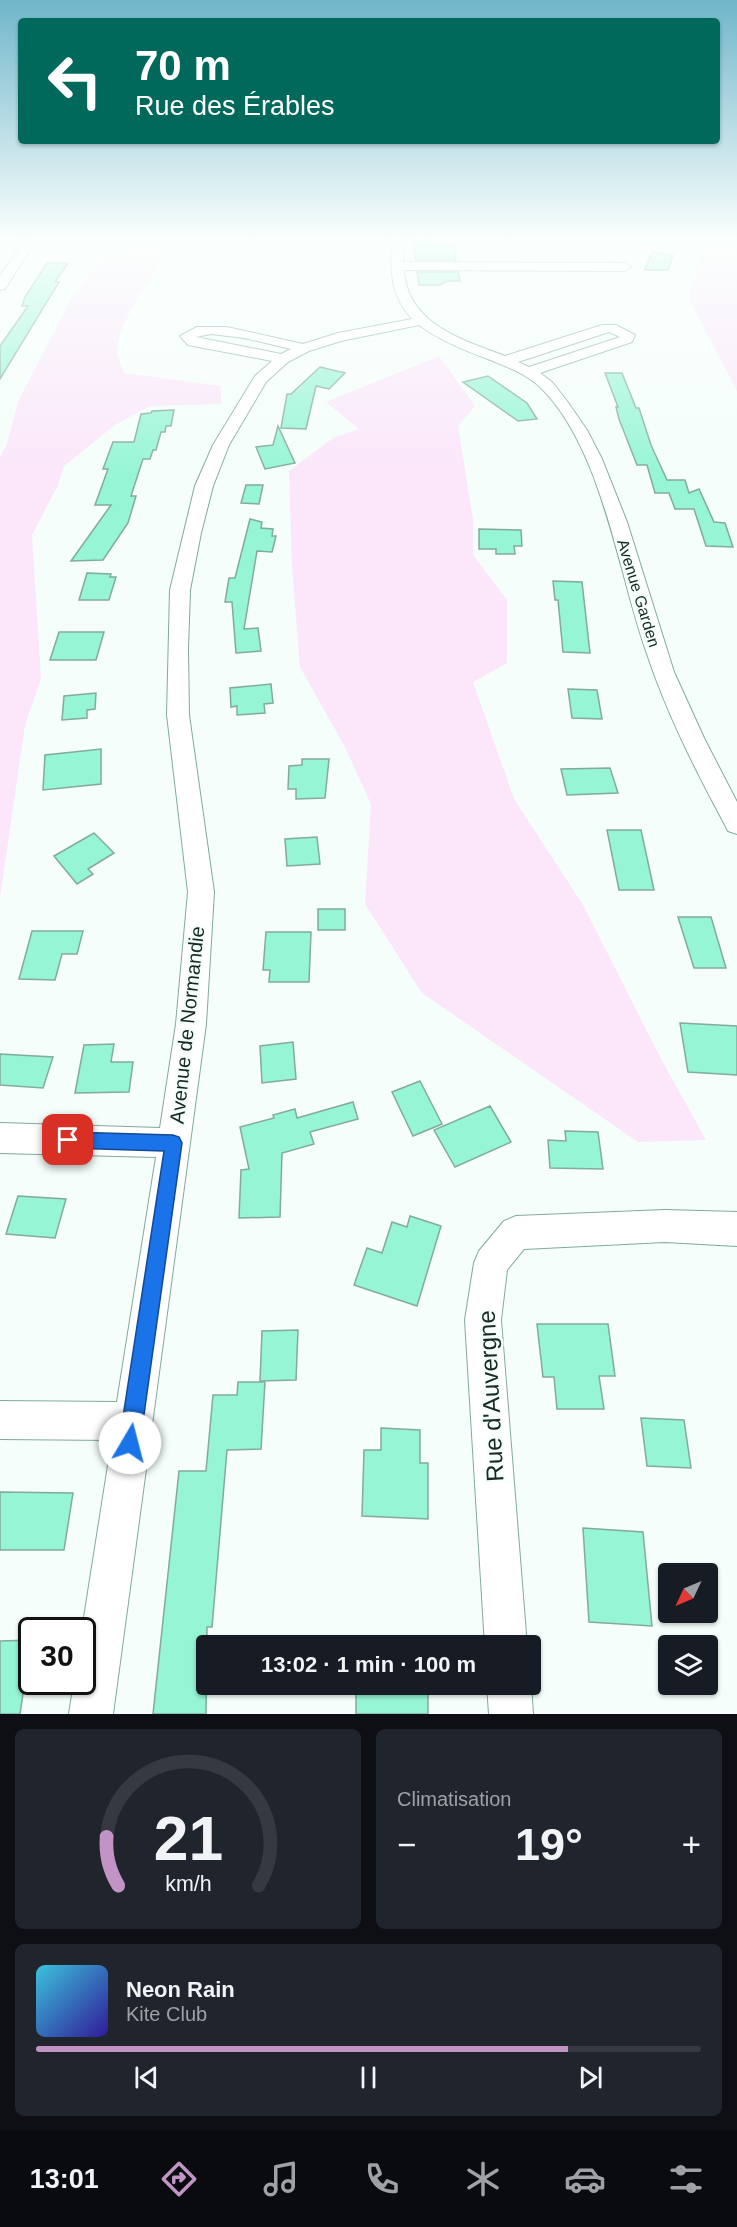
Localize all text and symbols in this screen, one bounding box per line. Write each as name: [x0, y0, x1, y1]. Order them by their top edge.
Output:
icon: left: [36, 42, 114, 120]
text: 70 m: [135, 42, 231, 89]
text: Rue des Érables: [135, 91, 335, 121]
street label: Avenue Garden: [614, 537, 663, 649]
street label: Avenue de Normandie: [166, 925, 208, 1125]
pin: [42, 1114, 93, 1165]
icon: arrive: [51, 1123, 84, 1156]
street label: Rue d'Auvergne: [473, 1310, 508, 1482]
position arrow: [98, 1411, 162, 1475]
north arrow: [658, 1563, 718, 1623]
map controls: [658, 1563, 718, 1695]
speed limit sign: 30: [18, 1617, 96, 1695]
button: layers: [658, 1635, 718, 1695]
text: 13:02 · 1 min · 100 m: [261, 1652, 476, 1677]
text: Climatisation: [397, 1788, 511, 1810]
text: 21: [153, 1804, 223, 1873]
text: 19°: [515, 1819, 583, 1870]
text: −: [397, 1826, 416, 1863]
text: +: [682, 1826, 701, 1863]
text: km/h: [165, 1872, 211, 1896]
text: Neon Rain: [126, 1977, 235, 2002]
text: Kite Club: [126, 2003, 207, 2025]
icon: previous: [130, 2061, 163, 2094]
icon: pause: [352, 2061, 385, 2094]
icon: next: [574, 2061, 607, 2094]
icon: directions: [158, 2158, 200, 2200]
icon: music: [260, 2158, 302, 2200]
icon: phone: [361, 2158, 403, 2200]
icon: climate: [462, 2158, 504, 2200]
icon: car: [564, 2158, 606, 2200]
icon: filters: [665, 2158, 707, 2200]
text: 13:01: [30, 2164, 99, 2194]

